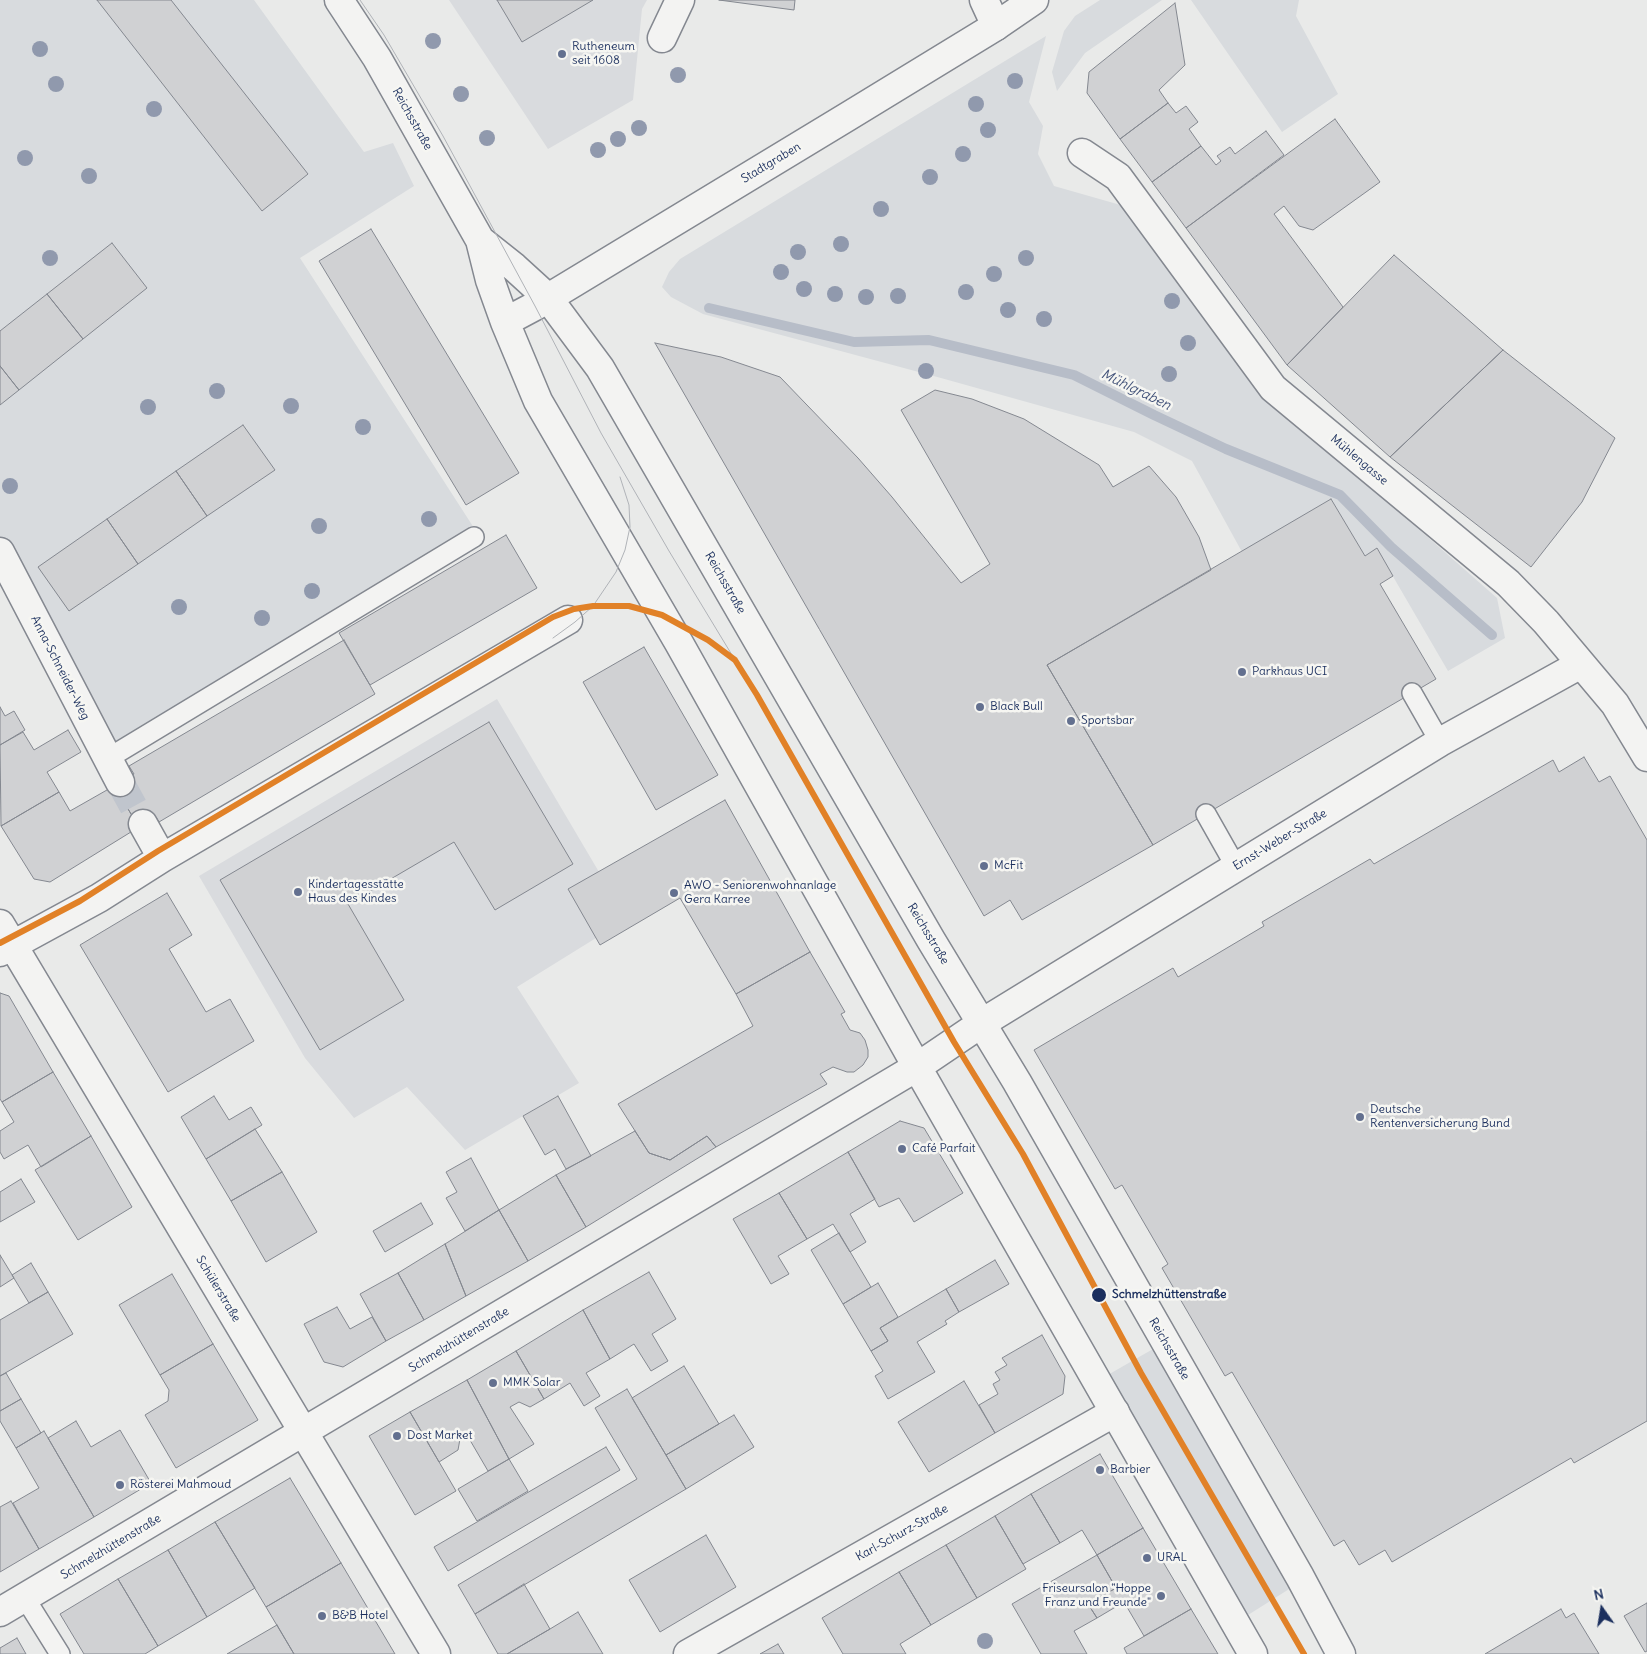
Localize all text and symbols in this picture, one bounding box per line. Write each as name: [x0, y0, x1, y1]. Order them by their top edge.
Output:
place label: Rutheneum seit 1608: [572, 40, 635, 68]
marker: Rutheneum seit 1608: [556, 48, 568, 60]
street label: Reichsstraße: [389, 85, 435, 153]
street label: Stadtgraben: [739, 140, 803, 186]
water label: Mühlgraben: [1098, 366, 1174, 414]
street label: Mühlengasse: [1327, 432, 1391, 488]
street label: Reichsstraße: [701, 549, 749, 617]
street label: Anna-Schneider-Weg: [27, 614, 93, 722]
place label: Parkhaus UCI: [1252, 665, 1327, 679]
marker: Parkhaus UCI: [1236, 666, 1248, 678]
place label: Black Bull: [990, 700, 1043, 714]
marker: Black Bull: [974, 701, 986, 713]
place label: Sportsbar: [1081, 714, 1134, 728]
marker: Sportsbar: [1065, 715, 1077, 727]
street label: Ernst-Weber-Straße: [1230, 806, 1330, 874]
place label: McFit: [994, 859, 1023, 873]
marker: McFit: [978, 860, 990, 872]
place label: Kindertagesstätte Haus des Kindes: [308, 878, 404, 906]
place label: AWO - Seniorenwohnanlage Gera Karree: [684, 879, 836, 907]
marker: Kindertagesstätte Haus des Kindes: [292, 886, 304, 898]
marker: AWO - Seniorenwohnanlage Gera Karree: [668, 887, 680, 899]
street label: Reichsstraße: [904, 901, 952, 967]
place label: Deutsche Rentenversicherung Bund: [1370, 1103, 1510, 1131]
marker: Deutsche Rentenversicherung Bund: [1354, 1111, 1366, 1123]
place label: Café Parfait: [912, 1142, 976, 1156]
marker: Café Parfait: [896, 1143, 908, 1155]
street label: Schülerstraße: [193, 1253, 243, 1325]
marker: Schmelzhüttenstraße: [1090, 1286, 1108, 1304]
place label: Schmelzhüttenstraße: [1112, 1288, 1226, 1302]
street label: Schmelzhüttenstraße: [406, 1304, 512, 1376]
street label: Reichsstraße: [1145, 1315, 1193, 1383]
place label: MMK Solar: [503, 1376, 561, 1390]
marker: MMK Solar: [487, 1377, 499, 1389]
place label: Dost Market: [407, 1429, 473, 1443]
marker: Dost Market: [391, 1430, 403, 1442]
place label: Barbier: [1110, 1463, 1150, 1477]
marker: Barbier: [1094, 1464, 1106, 1476]
place label: Rösterei Mahmoud: [130, 1478, 231, 1492]
marker: Rösterei Mahmoud: [114, 1479, 126, 1491]
street label: Karl-Schurz-Straße: [853, 1502, 951, 1564]
street label: Schmelzhüttenstraße: [58, 1511, 164, 1583]
place label: URAL: [1157, 1551, 1187, 1565]
marker: URAL: [1141, 1552, 1153, 1564]
place label: Friseursalon "Hoppe Franz und Freunde": [1042, 1582, 1151, 1610]
north arrow: [1577, 1584, 1627, 1634]
text: N: [1592, 1585, 1605, 1604]
marker: Friseursalon "Hoppe Franz und Freunde": [1155, 1590, 1167, 1602]
place label: B&B Hotel: [332, 1609, 388, 1623]
marker: B&B Hotel: [316, 1610, 328, 1622]

